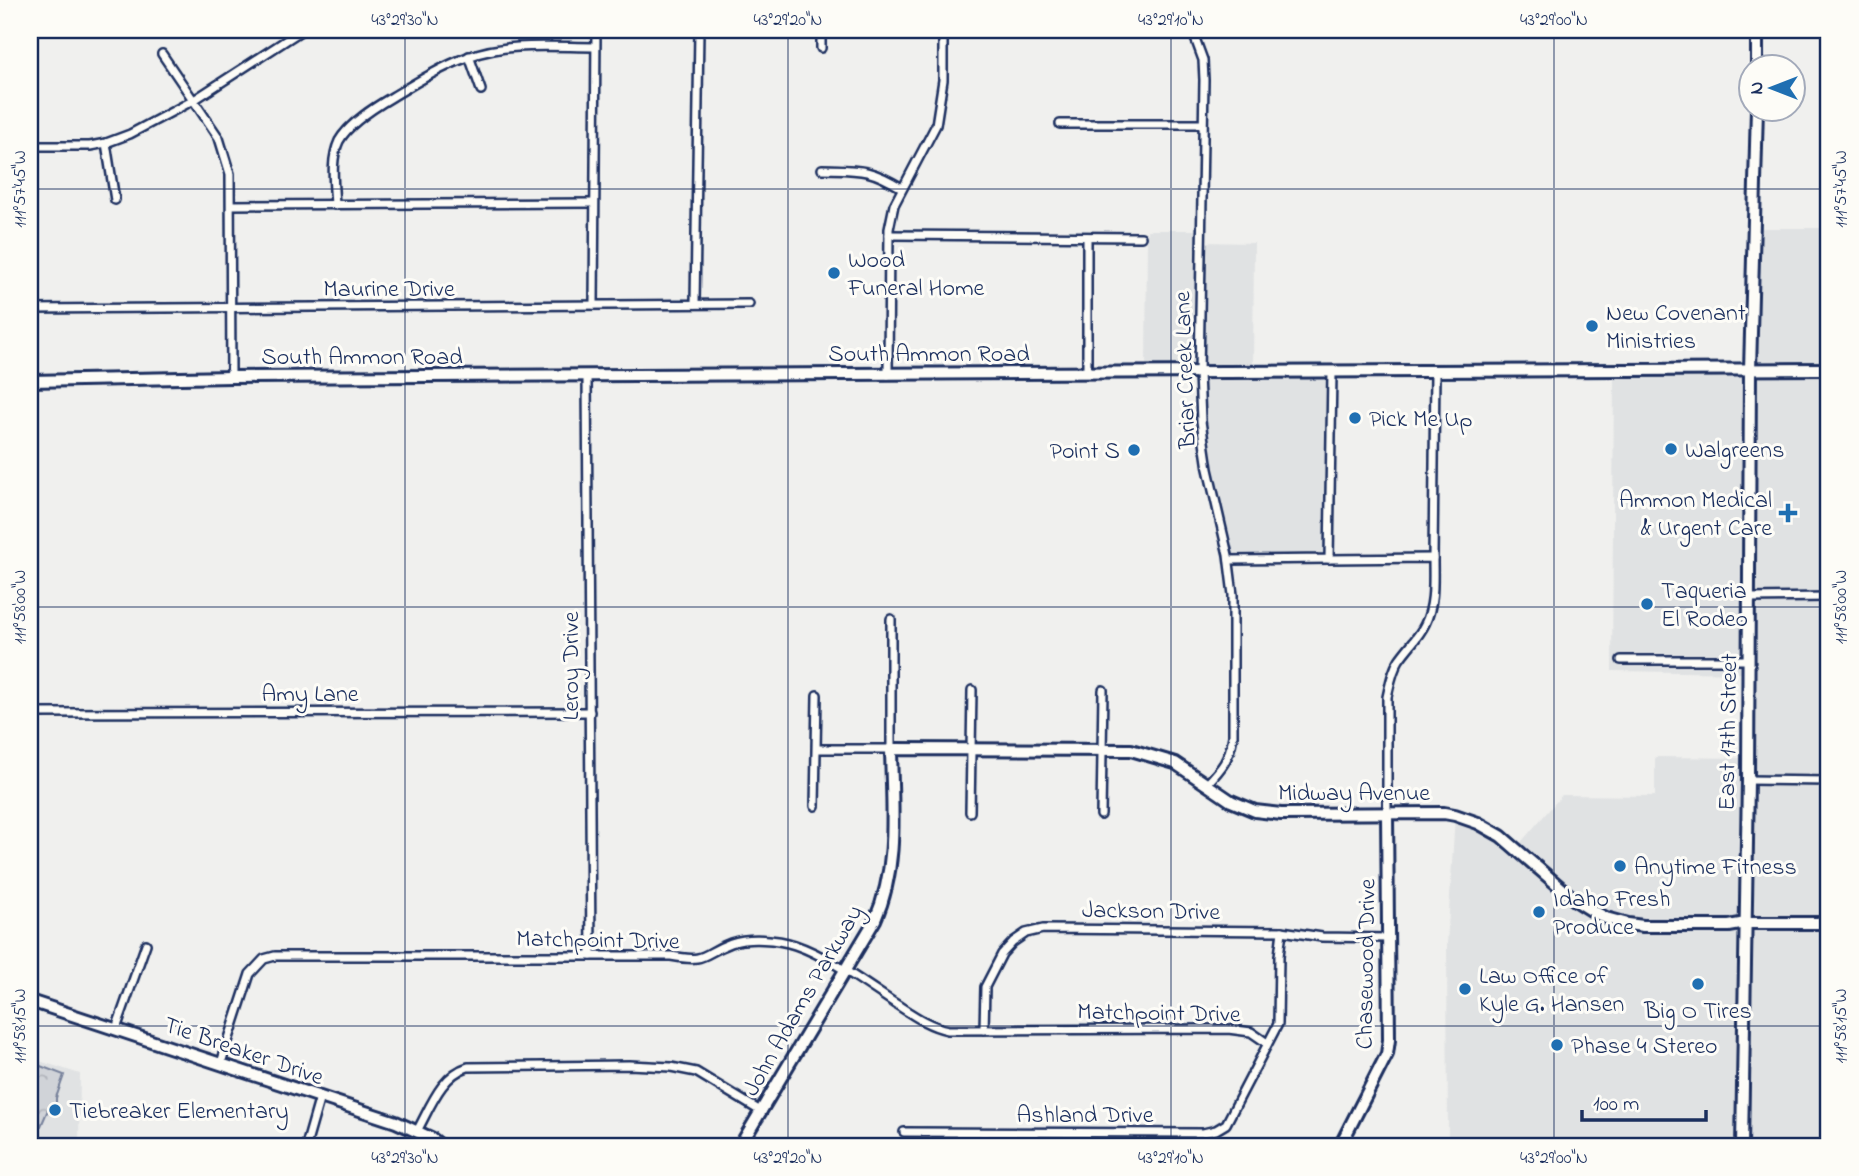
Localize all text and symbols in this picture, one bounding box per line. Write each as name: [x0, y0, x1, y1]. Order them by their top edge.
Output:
text: 43°29'30"N: [371, 8, 439, 34]
text: 43°29'20"N: [753, 8, 823, 34]
text: 43°29'10"N: [1138, 8, 1204, 34]
text: 43°29'00"N: [1520, 8, 1588, 34]
north arrow: [1736, 52, 1806, 122]
text: N: [1744, 81, 1771, 94]
text: 111°57'45"W: [8, 150, 34, 228]
text: 111°57'45"W: [1829, 150, 1855, 228]
place label: Wood Funeral Home: [847, 244, 985, 307]
marker: Wood Funeral Home: [826, 265, 842, 281]
street label: Maurine Drive: [323, 273, 455, 308]
street label: Briar Creek Lane: [1166, 290, 1207, 450]
place label: New Covenant Ministries: [1606, 297, 1746, 360]
marker: New Covenant Ministries: [1584, 318, 1600, 334]
street label: South Ammon Road: [828, 338, 1030, 373]
street label: South Ammon Road: [261, 341, 463, 376]
place label: Pick Me Up: [1369, 403, 1473, 438]
marker: Pick Me Up: [1347, 410, 1363, 426]
place label: Walgreens: [1685, 434, 1784, 469]
place label: Point S: [1049, 435, 1120, 470]
marker: Walgreens: [1663, 441, 1679, 457]
marker: Point S: [1126, 442, 1142, 458]
place label: Ammon Medical & Urgent Care: [1619, 484, 1772, 547]
marker: Ammon Medical & Urgent Care: [1778, 503, 1798, 523]
text: 111°58'00"W: [8, 570, 34, 644]
text: 111°58'00"W: [1829, 570, 1855, 644]
place label: Taqueria El Rodeo: [1661, 575, 1748, 638]
marker: Taqueria El Rodeo: [1639, 596, 1655, 612]
street label: Leroy Drive: [555, 611, 591, 721]
street label: East 17th Street: [1711, 653, 1748, 811]
street label: Amy Lane: [261, 678, 359, 714]
street label: Midway Avenue: [1278, 777, 1430, 813]
place label: Anytime Fitness: [1634, 851, 1797, 887]
marker: Anytime Fitness: [1612, 858, 1628, 874]
street label: Chasewood Drive: [1349, 878, 1386, 1050]
place label: Idaho Fresh Produce: [1553, 883, 1670, 946]
street label: Jackson Drive: [1081, 894, 1221, 931]
street label: John Adams Parkway: [735, 899, 874, 1104]
marker: Idaho Fresh Produce: [1531, 904, 1547, 920]
street label: Matchpoint Drive: [516, 923, 680, 960]
place label: Law Office of Kyle G. Hansen: [1479, 960, 1624, 1024]
marker: Big O Tires: [1690, 976, 1706, 992]
marker: Law Office of Kyle G. Hansen: [1457, 981, 1473, 997]
text: 111°58'15"W: [8, 988, 34, 1064]
text: 111°58'15"W: [1829, 988, 1855, 1064]
place label: Big O Tires: [1643, 995, 1752, 1030]
street label: Matchpoint Drive: [1077, 996, 1241, 1033]
street label: Tie Breaker Drive: [159, 1009, 328, 1096]
place label: Phase 4 Stereo: [1571, 1030, 1718, 1065]
marker: Phase 4 Stereo: [1549, 1037, 1565, 1053]
scale bar: [1582, 1078, 1707, 1122]
text: 100 m: [1593, 1090, 1639, 1120]
place label: Tiebreaker Elementary: [69, 1095, 289, 1131]
street label: Ashland Drive: [1017, 1099, 1154, 1134]
marker: Tiebreaker Elementary: [47, 1102, 63, 1118]
text: 43°29'30"N: [371, 1146, 439, 1172]
text: 43°29'20"N: [753, 1146, 823, 1172]
text: 43°29'10"N: [1138, 1146, 1204, 1172]
text: 43°29'00"N: [1520, 1146, 1588, 1172]

